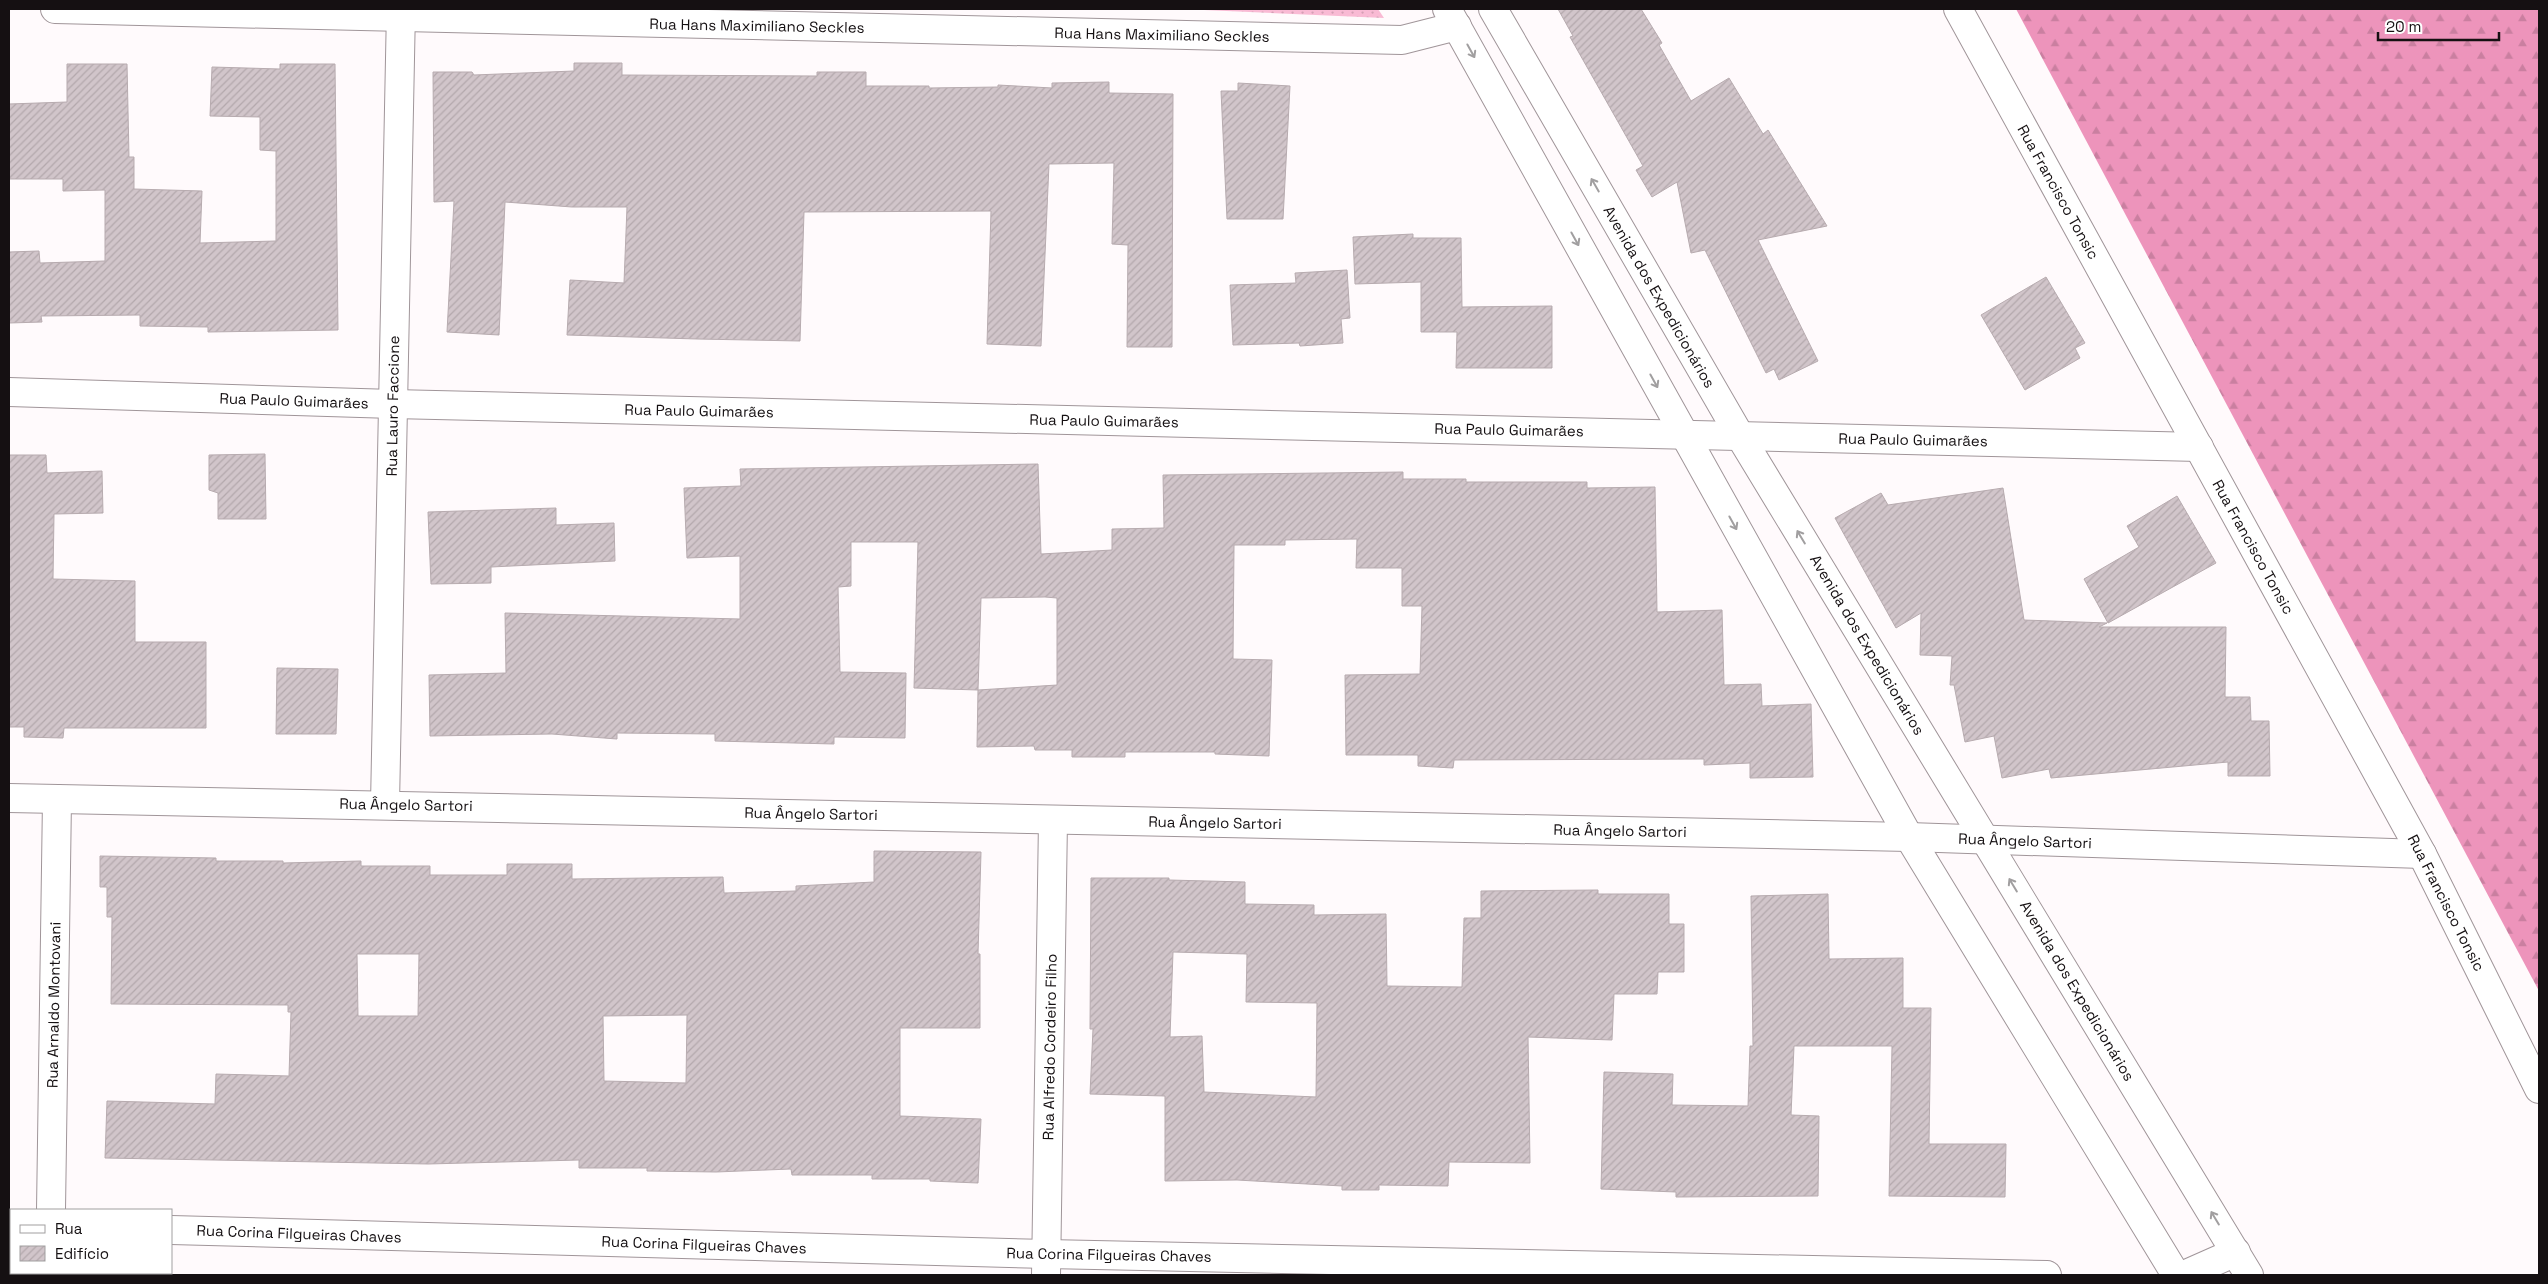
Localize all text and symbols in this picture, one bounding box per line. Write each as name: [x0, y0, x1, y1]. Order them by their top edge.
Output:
scale bar: [2378, 10, 2499, 42]
street label: Rua Hans Maximiliano Seckles: [649, 14, 865, 37]
text: 20 m: [2386, 17, 2421, 36]
street label: Rua Hans Maximiliano Seckles: [1054, 23, 1270, 46]
one-way arrow: [1467, 43, 1476, 58]
street label: Rua Francisco Tonsic: [2014, 121, 2103, 262]
one-way arrow: [1590, 178, 1600, 193]
street label: Avenida dos Expedicionários: [1599, 202, 1719, 391]
one-way arrow: [1571, 231, 1580, 246]
street label: Rua Lauro Faccione: [382, 335, 403, 477]
one-way arrow: [1650, 373, 1659, 388]
street label: Rua Paulo Guimarães: [219, 388, 369, 413]
street label: Rua Paulo Guimarães: [624, 400, 774, 421]
street label: Rua Paulo Guimarães: [1029, 410, 1179, 431]
street label: Rua Paulo Guimarães: [1434, 419, 1584, 440]
street label: Rua Paulo Guimarães: [1838, 429, 1988, 450]
street label: Rua Francisco Tonsic: [2209, 476, 2298, 617]
one-way arrow: [1729, 515, 1739, 530]
one-way arrow: [1796, 530, 1806, 544]
street label: Avenida dos Expedicionários: [1806, 551, 1929, 738]
street label: Rua Ângelo Sartori: [339, 794, 473, 815]
street label: Rua Ângelo Sartori: [744, 803, 878, 824]
street label: Rua Ângelo Sartori: [1148, 812, 1282, 833]
street label: Rua Ângelo Sartori: [1553, 820, 1687, 841]
street label: Rua Ângelo Sartori: [1958, 829, 2092, 852]
street label: Rua Francisco Tonsic: [2404, 831, 2489, 974]
one-way arrow: [2007, 878, 2018, 892]
street label: Avenida dos Expedicionários: [2016, 897, 2139, 1084]
street label: Rua Arnaldo Montovani: [43, 922, 64, 1088]
street label: Rua Alfredo Cordeiro Filho: [1038, 954, 1061, 1140]
legend: [10, 1209, 172, 1274]
one-way arrow: [2210, 1212, 2220, 1226]
text: Rua: [55, 1219, 83, 1238]
street label: Rua Corina Filgueiras Chaves: [196, 1220, 402, 1247]
street label: Rua Corina Filgueiras Chaves: [601, 1231, 807, 1258]
street label: Rua Corina Filgueiras Chaves: [1006, 1243, 1212, 1266]
text: Edifício: [55, 1244, 109, 1263]

